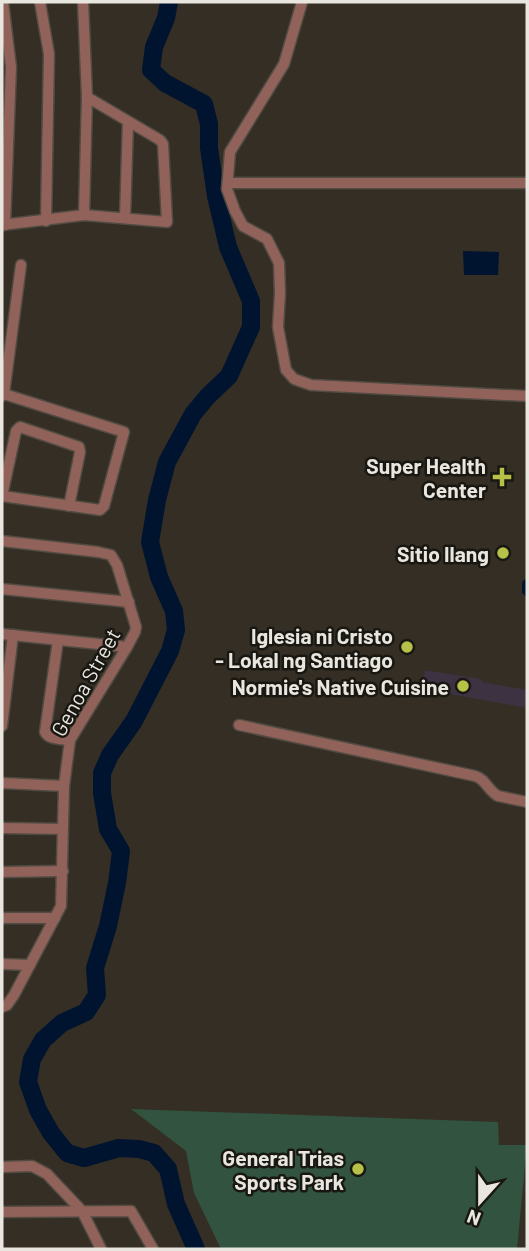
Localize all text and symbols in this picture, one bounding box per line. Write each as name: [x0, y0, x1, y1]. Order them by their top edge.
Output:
place label: Super Health Center: [366, 453, 486, 502]
marker: Super Health Center: [492, 467, 512, 487]
place label: Sitio Ilang: [397, 541, 489, 566]
marker: Sitio Ilang: [495, 545, 511, 561]
place label: Iglesia ni Cristo - Lokal ng Santiago: [215, 623, 393, 672]
street label: Genoa Street: [45, 624, 125, 740]
marker: Iglesia ni Cristo - Lokal ng Santiago: [399, 639, 415, 655]
place label: Normie's Native Cuisine: [232, 674, 449, 699]
marker: Normie's Native Cuisine: [455, 678, 471, 694]
place label: General Trias Sports Park: [222, 1145, 344, 1194]
marker: General Trias Sports Park: [350, 1161, 366, 1177]
north arrow: [445, 1167, 515, 1237]
text: N: [464, 1205, 484, 1231]

